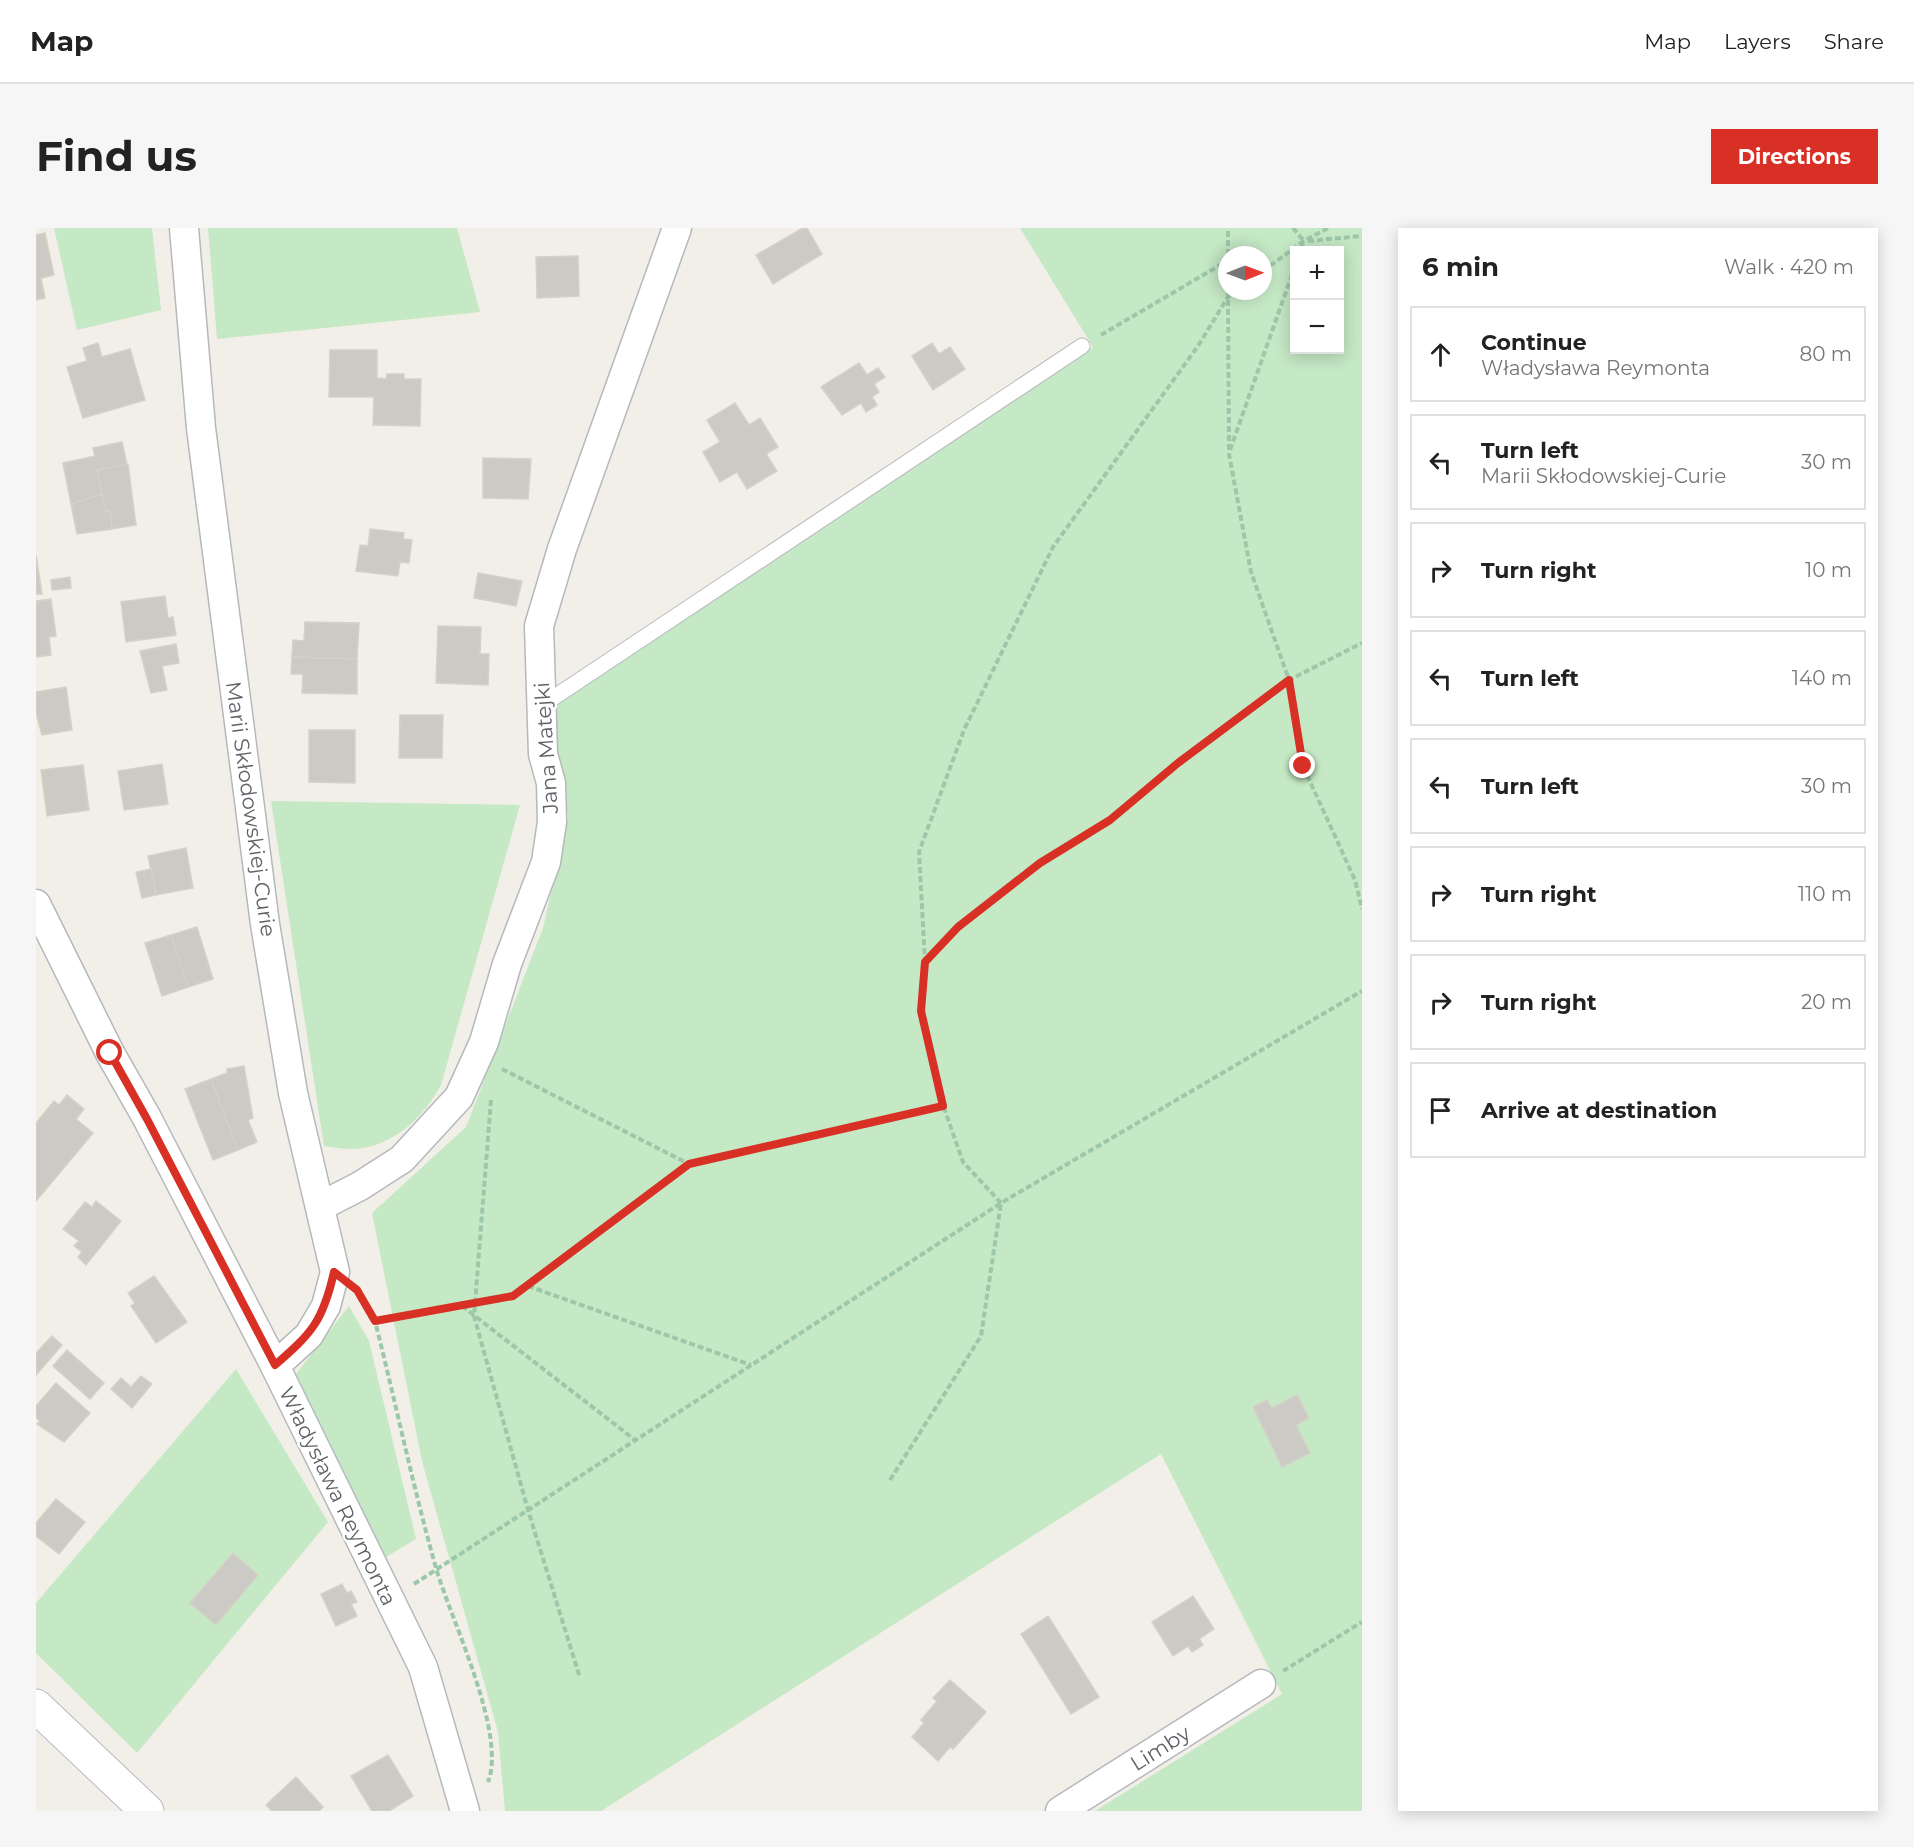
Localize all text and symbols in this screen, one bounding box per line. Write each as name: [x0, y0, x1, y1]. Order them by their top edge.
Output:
text: Map: [30, 24, 93, 58]
text: Map: [1644, 29, 1691, 54]
text: Layers: [1724, 29, 1791, 54]
text: Share: [1824, 29, 1884, 54]
button: Directions: [1711, 129, 1878, 184]
text: Find us: [36, 130, 197, 182]
north arrow: [1218, 246, 1272, 300]
map controls: [1290, 246, 1344, 354]
button: +: [1290, 246, 1344, 300]
text: 6 min: [1422, 251, 1499, 283]
text: Walk · 420 m: [1724, 255, 1854, 279]
button: −: [1290, 300, 1344, 354]
text: Continue: [1481, 329, 1587, 356]
icon: ahead: [1424, 338, 1457, 371]
text: 80 m: [1800, 342, 1852, 366]
text: Władysława Reymonta: [1481, 356, 1710, 380]
text: Turn left: [1481, 437, 1579, 464]
icon: left: [1424, 446, 1457, 479]
text: 30 m: [1801, 450, 1852, 474]
text: Marii Skłodowskiej-Curie: [1481, 464, 1726, 488]
icon: right: [1424, 554, 1457, 587]
text: Turn right: [1481, 557, 1596, 584]
text: 10 m: [1805, 558, 1852, 582]
icon: left: [1424, 662, 1457, 695]
text: Turn left: [1481, 665, 1579, 692]
text: 140 m: [1792, 666, 1852, 690]
street label: Marii Skłodowskiej-Curie: [221, 680, 281, 938]
street label: Jana Matejki: [529, 681, 563, 816]
route end: [1289, 752, 1315, 778]
icon: left: [1424, 770, 1457, 803]
text: Turn left: [1481, 773, 1579, 800]
text: 30 m: [1801, 774, 1852, 798]
icon: right: [1424, 878, 1457, 911]
text: Turn right: [1481, 881, 1596, 908]
text: 110 m: [1798, 882, 1852, 906]
icon: right: [1424, 986, 1457, 1019]
text: Turn right: [1481, 989, 1596, 1016]
text: 20 m: [1801, 990, 1852, 1014]
route start: [96, 1039, 122, 1065]
icon: arrive: [1424, 1094, 1457, 1127]
text: Arrive at destination: [1481, 1097, 1717, 1124]
street label: Władysława Reymonta: [274, 1382, 402, 1610]
street label: Limby: [1126, 1720, 1195, 1776]

